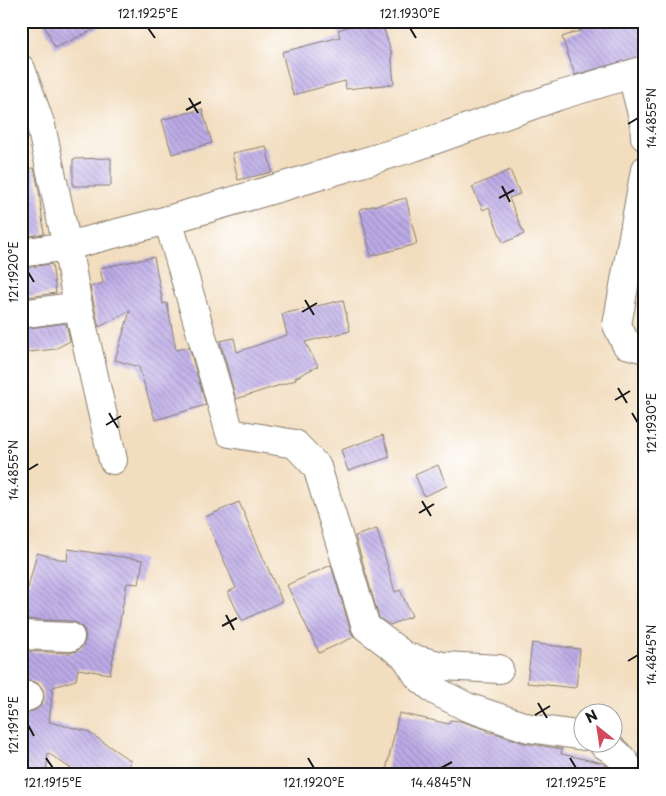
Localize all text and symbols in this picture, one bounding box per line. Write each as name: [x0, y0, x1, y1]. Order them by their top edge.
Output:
text: 121.1925°E: [118, 4, 178, 22]
text: 121.1930°E: [380, 4, 440, 22]
text: 14.4855°N: [642, 88, 660, 148]
text: 121.1920°E: [4, 241, 22, 303]
text: 121.1930°E: [642, 393, 660, 453]
text: 14.4855°N: [4, 440, 22, 500]
text: 14.4845°N: [642, 625, 660, 685]
text: 121.1915°E: [4, 696, 22, 754]
north arrow: [574, 704, 624, 754]
text: N: [581, 704, 601, 728]
text: 121.1915°E: [24, 773, 82, 791]
text: 121.1920°E: [283, 773, 345, 791]
text: 14.4845°N: [411, 773, 471, 791]
text: 121.1925°E: [546, 773, 606, 791]

